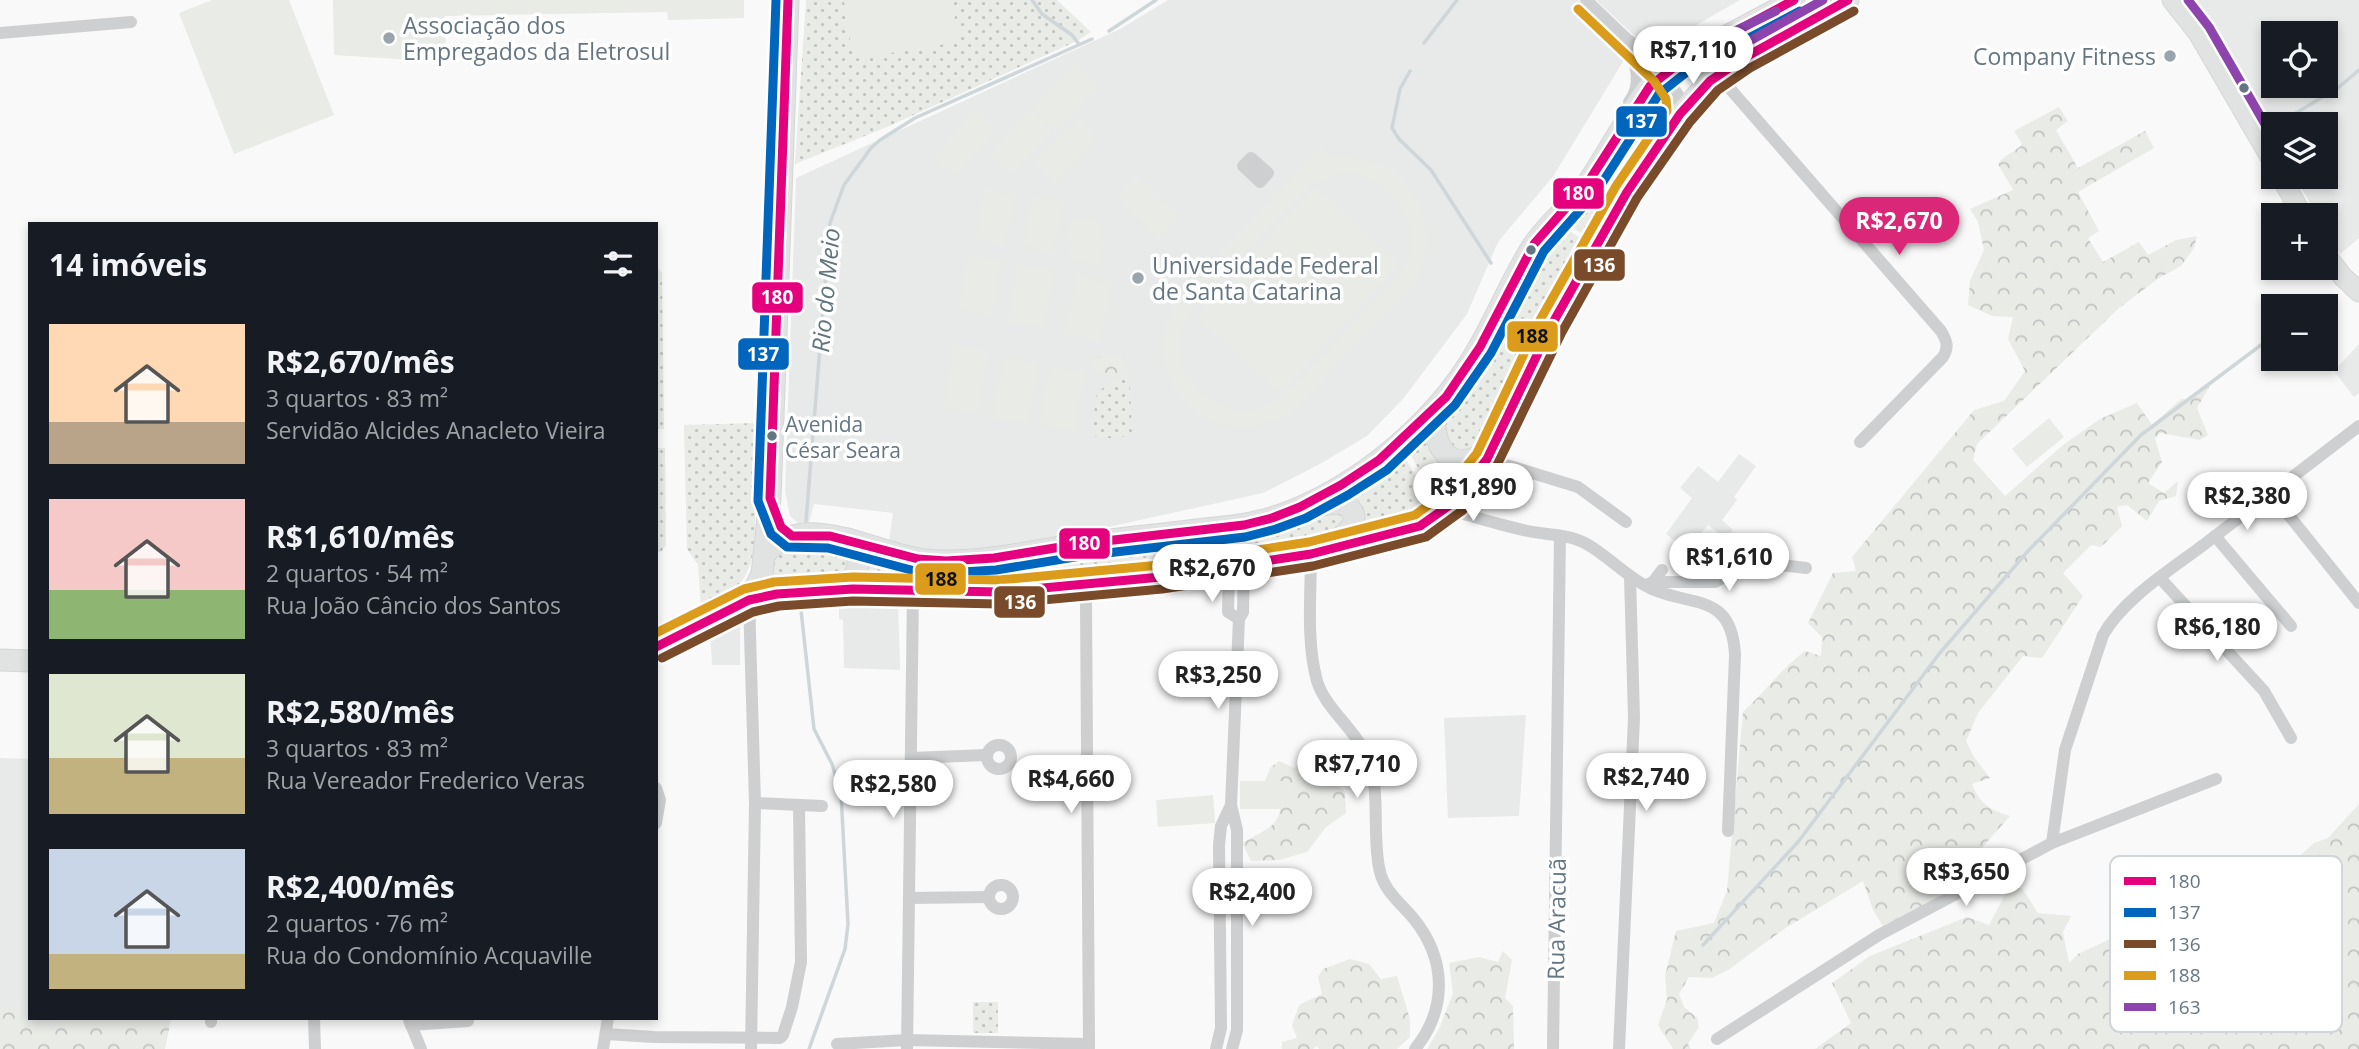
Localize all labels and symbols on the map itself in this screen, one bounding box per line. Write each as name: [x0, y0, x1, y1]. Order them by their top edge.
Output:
place label: Associação dos Empregados da Eletrosul: [403, 9, 670, 67]
pin: R$7,110: [1628, 27, 1758, 86]
marker: Associação dos Empregados da Eletrosul: [381, 30, 397, 46]
place label: Company Fitness: [1973, 40, 2156, 72]
marker: Company Fitness: [2162, 48, 2178, 64]
unlabelled marker: [2237, 81, 2251, 95]
line badge: 137: [1615, 105, 1668, 138]
text: 137: [1625, 108, 1657, 134]
line badge: 180: [1552, 177, 1605, 210]
text: 180: [1562, 180, 1594, 206]
pin: R$2,670: [1834, 198, 1964, 257]
water label: Rio do Meio: [803, 226, 847, 354]
unlabelled marker: [1524, 243, 1538, 257]
line badge: 136: [1573, 248, 1626, 282]
place label: Universidade Federal de Santa Catarina: [1152, 249, 1379, 307]
text: 136: [1583, 252, 1615, 278]
marker: Universidade Federal de Santa Catarina: [1130, 270, 1146, 286]
line badge: 180: [751, 281, 804, 314]
text: 180: [761, 284, 793, 310]
line badge: 188: [1506, 320, 1559, 353]
text: 188: [1516, 323, 1548, 349]
line badge: 137: [737, 337, 790, 371]
text: 137: [747, 341, 779, 367]
place label: Avenida César Seara: [785, 410, 901, 464]
marker: Avenida César Seara: [765, 429, 779, 443]
pin: R$1,890: [1408, 463, 1538, 523]
pin: R$2,380: [2182, 472, 2312, 532]
line badge: 180: [1058, 527, 1111, 560]
text: 180: [1068, 530, 1100, 556]
pin: R$1,610: [1664, 534, 1794, 593]
pin: R$2,670: [1147, 544, 1277, 604]
line badge: 188: [914, 562, 967, 596]
text: 188: [925, 566, 957, 592]
line badge: 136: [993, 585, 1046, 619]
text: 136: [1004, 589, 1036, 615]
pin: R$6,180: [2152, 604, 2282, 663]
pin: R$3,250: [1153, 652, 1283, 711]
pin: R$7,710: [1292, 740, 1422, 800]
pin: R$2,740: [1581, 754, 1711, 813]
pin: R$4,660: [1006, 756, 1136, 815]
pin: R$2,580: [828, 760, 958, 820]
pin: R$3,650: [1901, 848, 2031, 908]
legend: [2110, 856, 2342, 1032]
street label: Rua Aracuã: [1539, 858, 1573, 980]
text: 180: [2168, 868, 2201, 894]
pin: R$2,400: [1187, 869, 1317, 928]
text: 137: [2168, 899, 2201, 925]
text: 136: [2168, 931, 2201, 957]
text: 188: [2168, 962, 2201, 988]
text: 163: [2168, 994, 2201, 1020]

